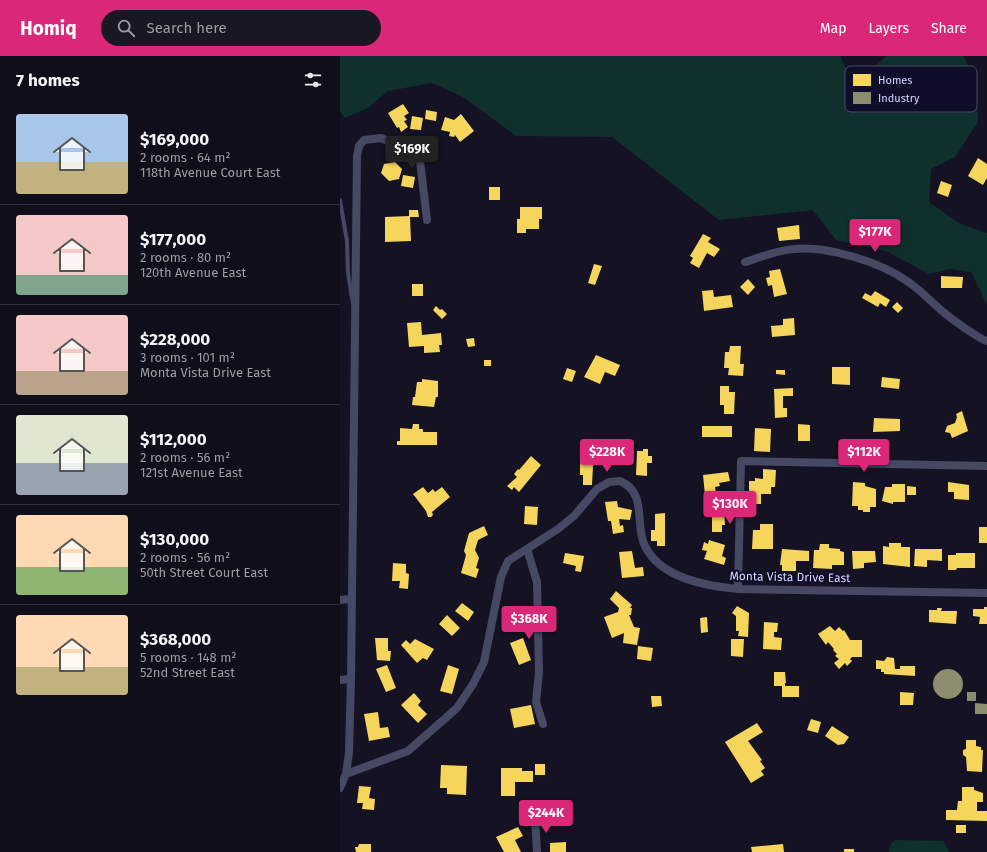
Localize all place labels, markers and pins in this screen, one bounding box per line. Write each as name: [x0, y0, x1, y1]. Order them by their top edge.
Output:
pin: $169K: [384, 136, 440, 170]
pin: $177K: [847, 219, 903, 253]
pin: $228K: [579, 439, 635, 473]
pin: $112K: [836, 439, 892, 473]
pin: $130K: [702, 491, 758, 525]
pin: $368K: [501, 606, 557, 640]
pin: $244K: [518, 800, 574, 834]

